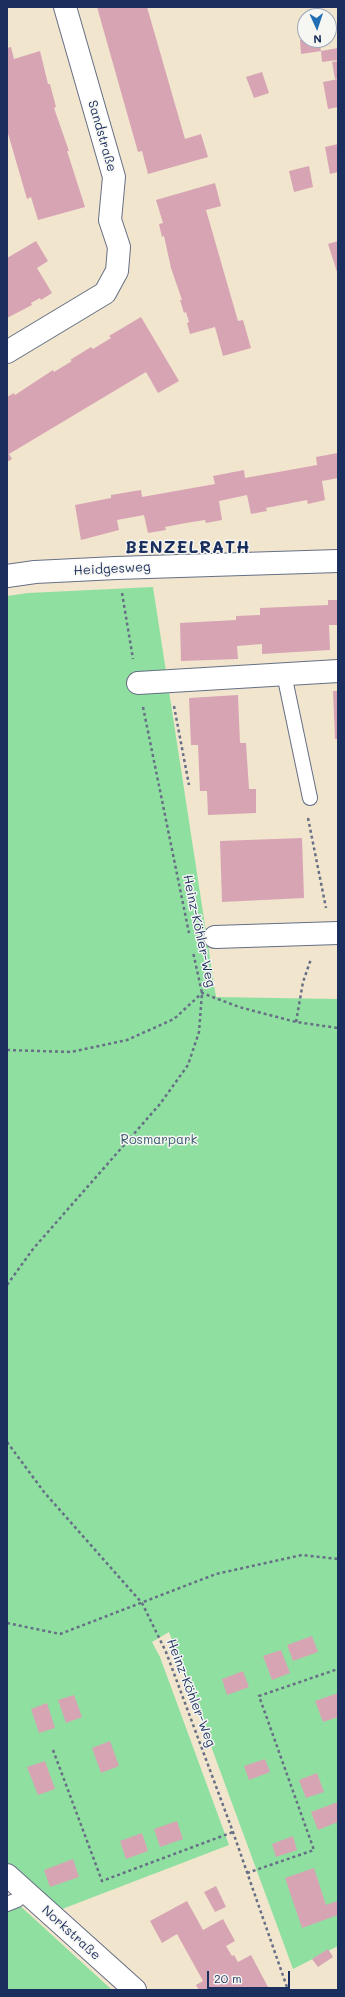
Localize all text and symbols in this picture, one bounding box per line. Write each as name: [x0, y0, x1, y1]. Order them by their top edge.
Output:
north arrow: [297, 8, 337, 48]
text: N: [313, 32, 322, 47]
street label: Sandstraße: [84, 98, 120, 174]
district label: BENZELRATH: [125, 538, 251, 558]
street label: Heidgesweg: [73, 559, 151, 579]
street label: Heinz-Köhler-Weg: [179, 873, 219, 989]
park label: Rosmarpark: [121, 1132, 197, 1148]
street label: Heinz-Köhler-Weg: [163, 1637, 219, 1749]
street label: Norkstraße: [38, 1903, 104, 1963]
scale bar: [209, 1963, 292, 1989]
text: 20 m: [214, 1970, 242, 1986]

